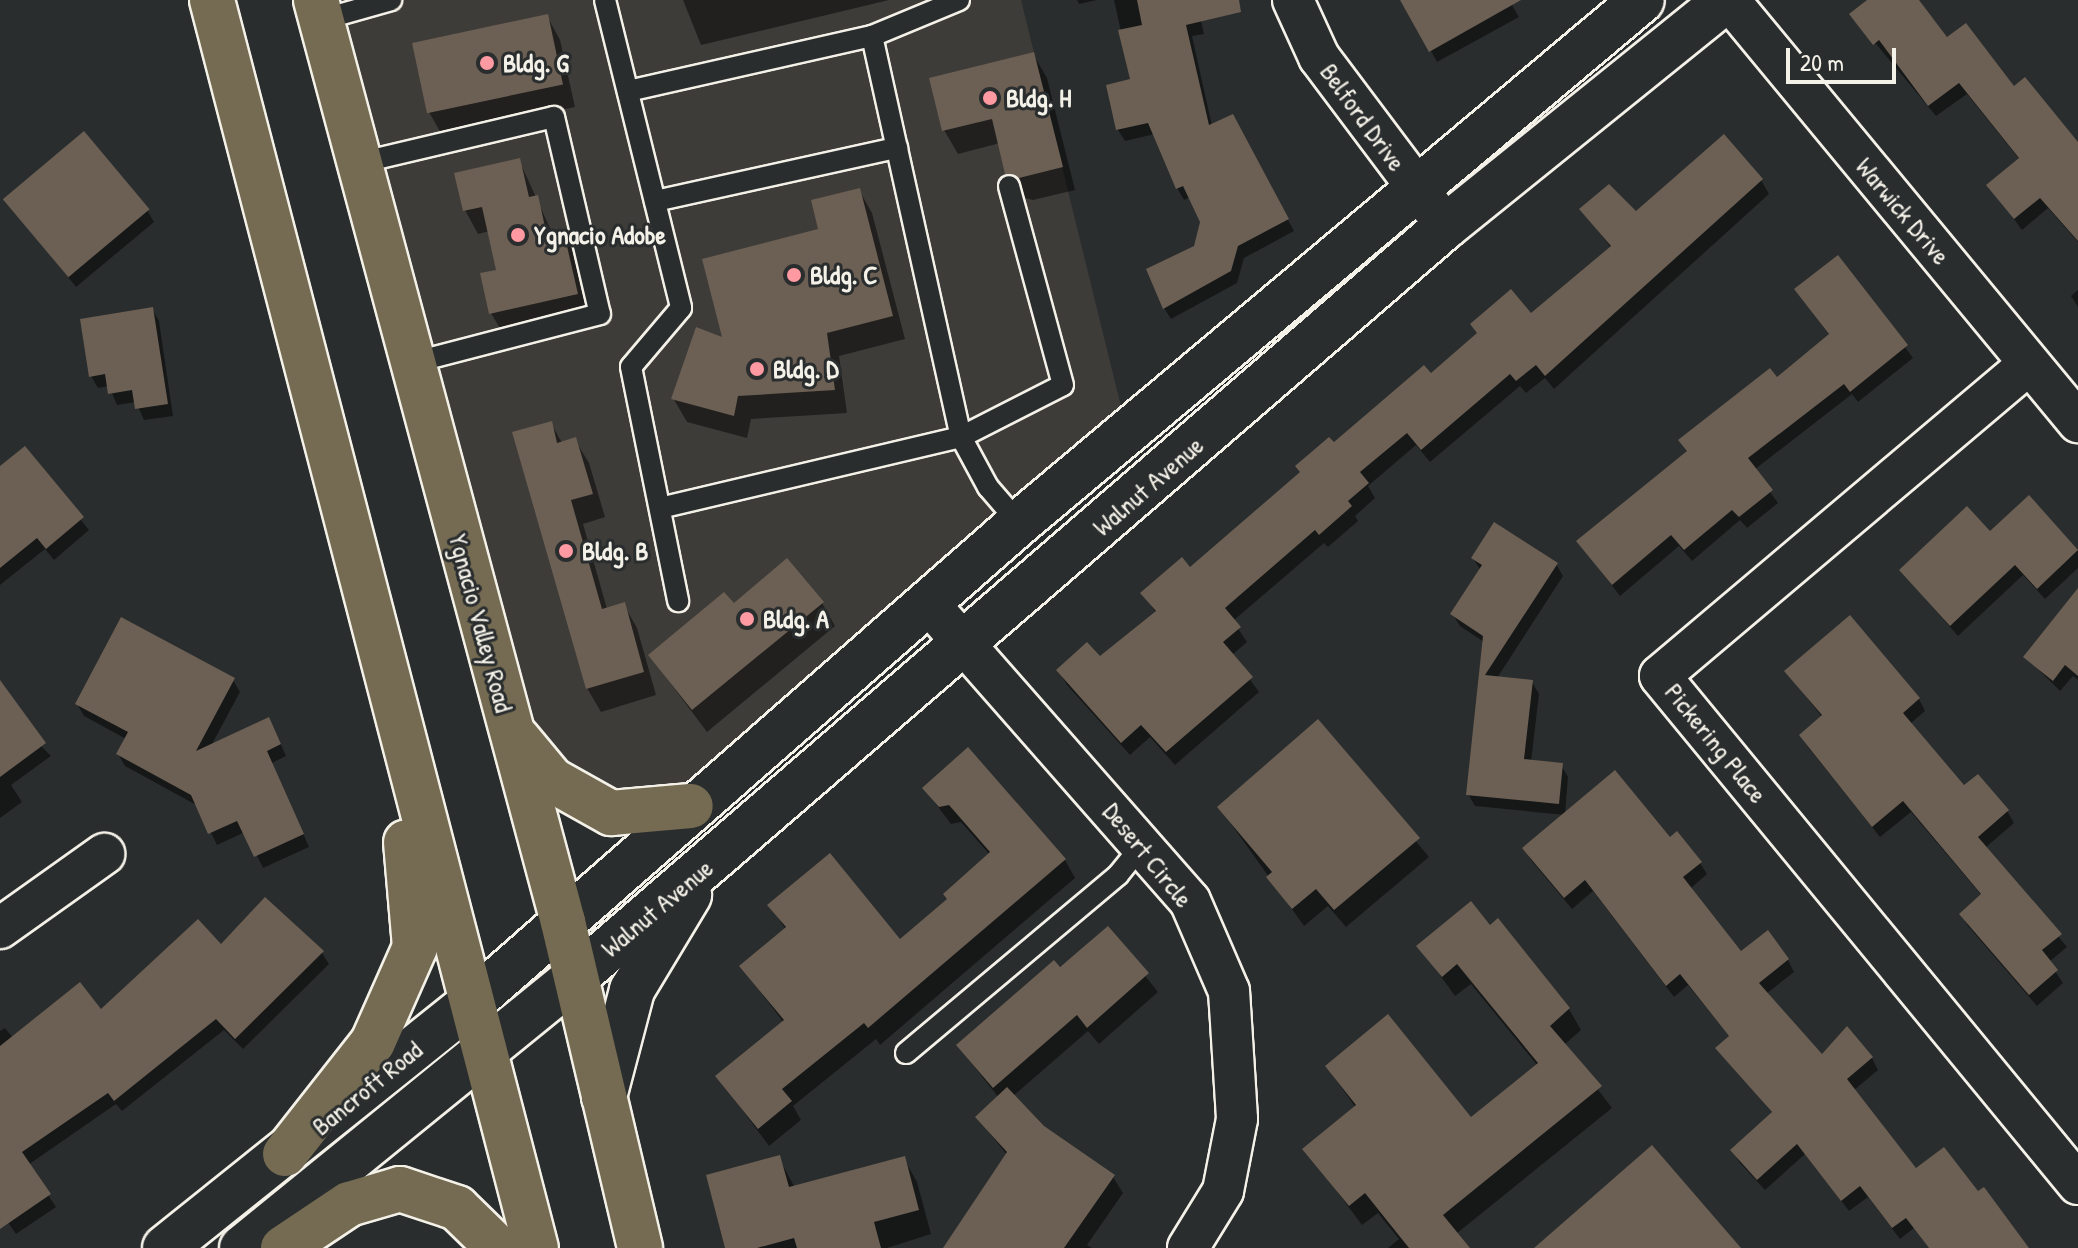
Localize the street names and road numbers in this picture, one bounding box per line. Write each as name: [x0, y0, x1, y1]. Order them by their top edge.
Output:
street label: Belford Drive: [1314, 57, 1412, 177]
street label: Warwick Drive: [1849, 151, 1957, 271]
street label: Walnut Avenue: [1086, 430, 1210, 542]
street label: Ygnacio Valley Road: [442, 530, 520, 716]
street label: Pickering Place: [1658, 677, 1774, 809]
street label: Desert Circle: [1096, 796, 1200, 914]
street label: Walnut Avenue: [595, 852, 719, 964]
street label: Bancroft Road: [306, 1034, 428, 1142]

